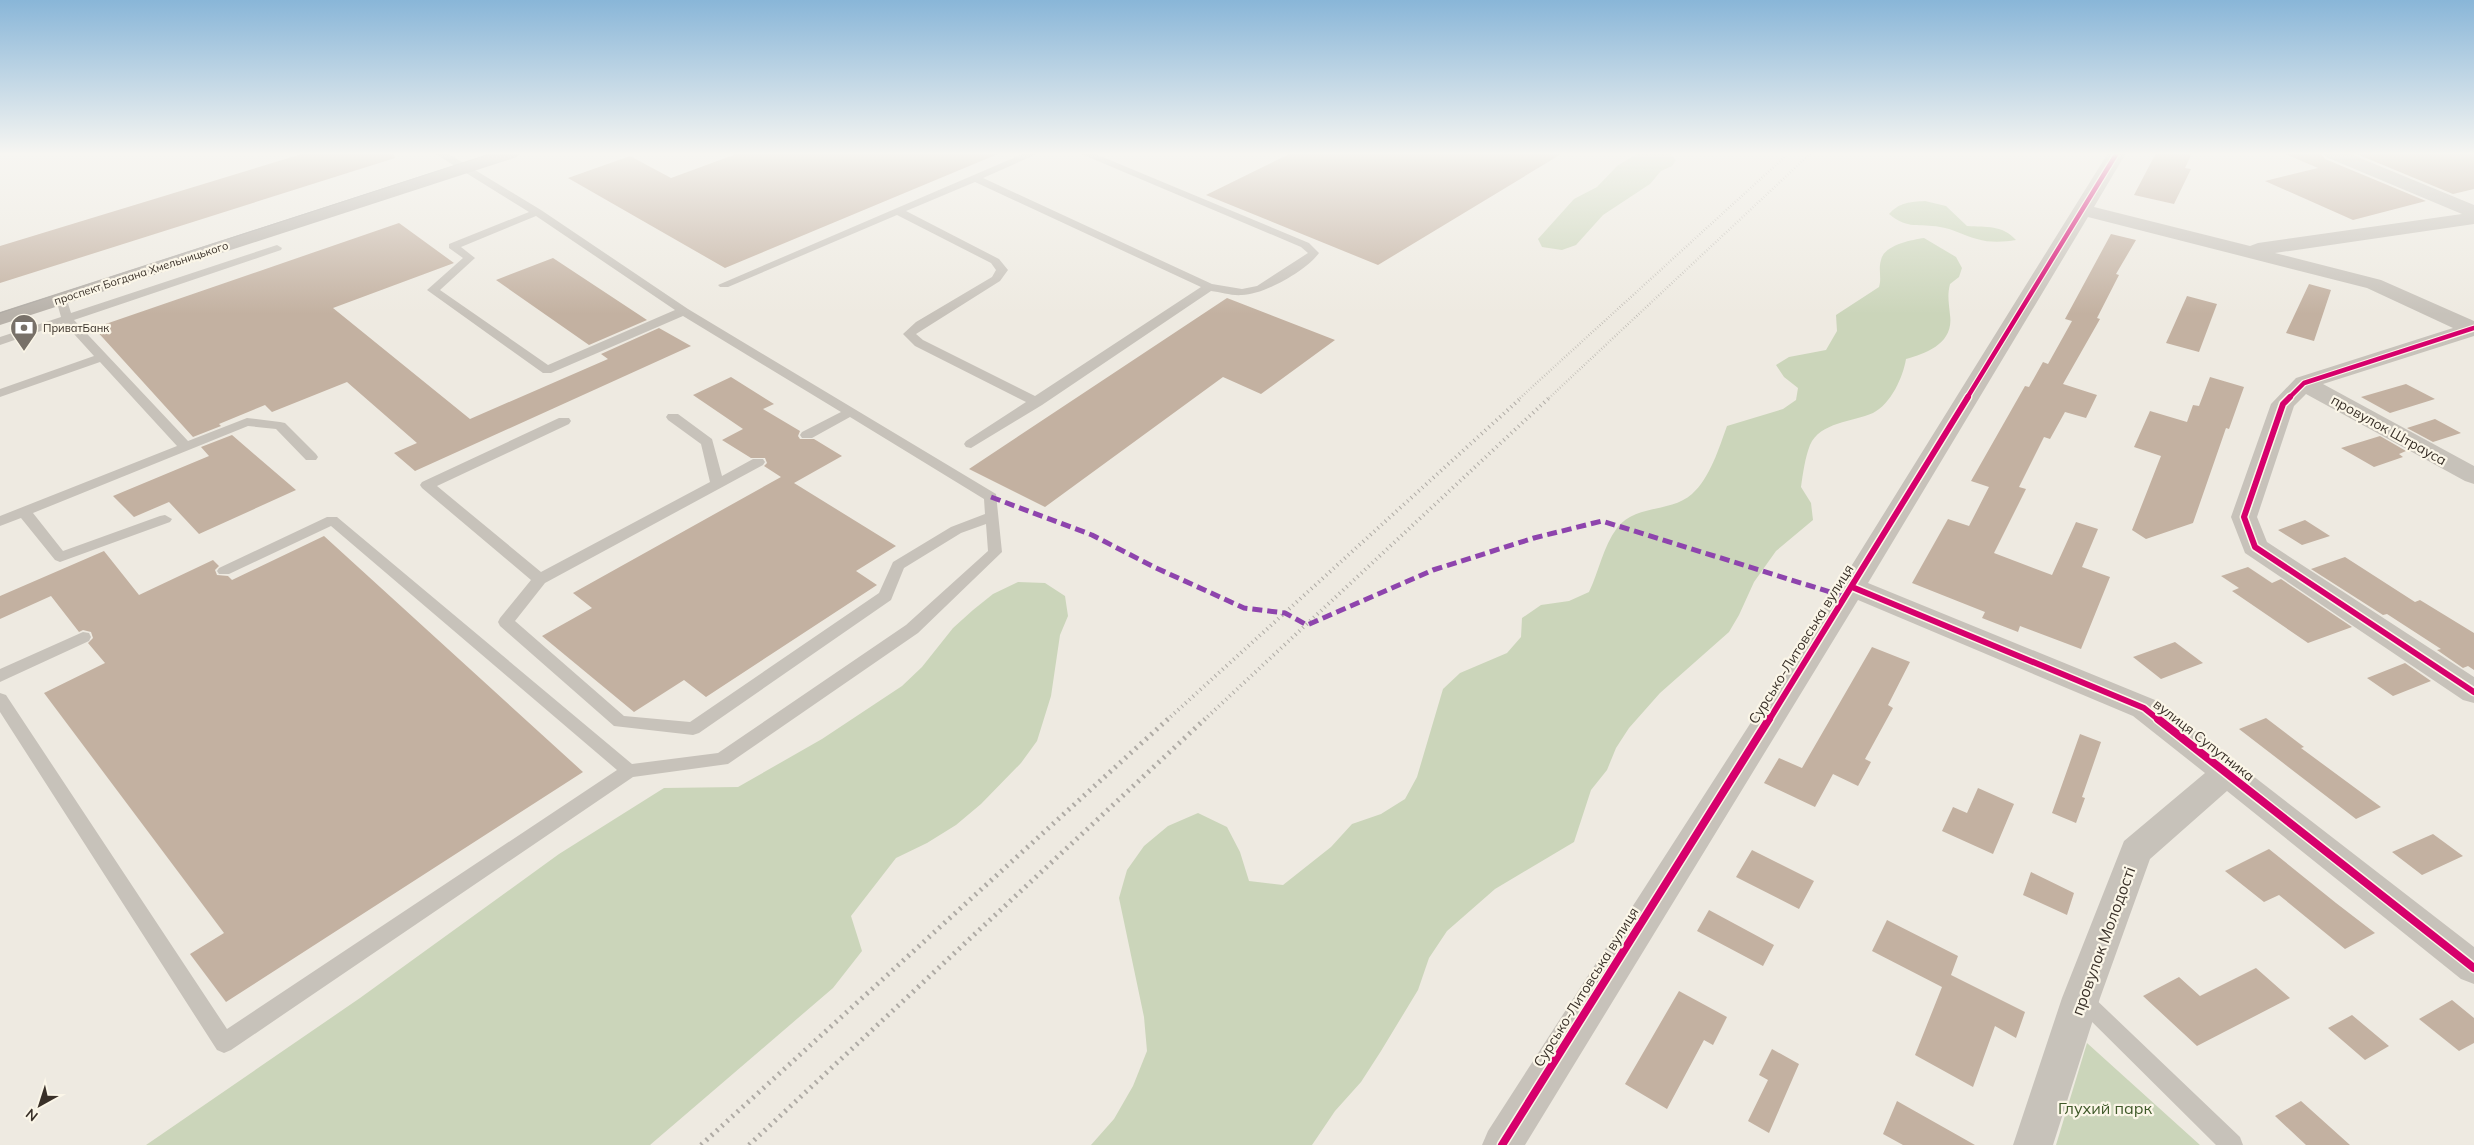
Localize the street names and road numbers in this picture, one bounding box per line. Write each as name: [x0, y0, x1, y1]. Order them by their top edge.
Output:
street label: проспект Богдана Хмельницького: [52, 238, 230, 308]
street label: провулок Штрауса: [2328, 391, 2450, 469]
street label: Сурсько-Литовська вулиця: [1744, 561, 1858, 727]
street label: вулиця Супутника: [2150, 695, 2258, 785]
street label: провулок Молодості: [2067, 864, 2139, 1018]
street label: Сурсько-Литовська вулиця: [1529, 904, 1643, 1070]

